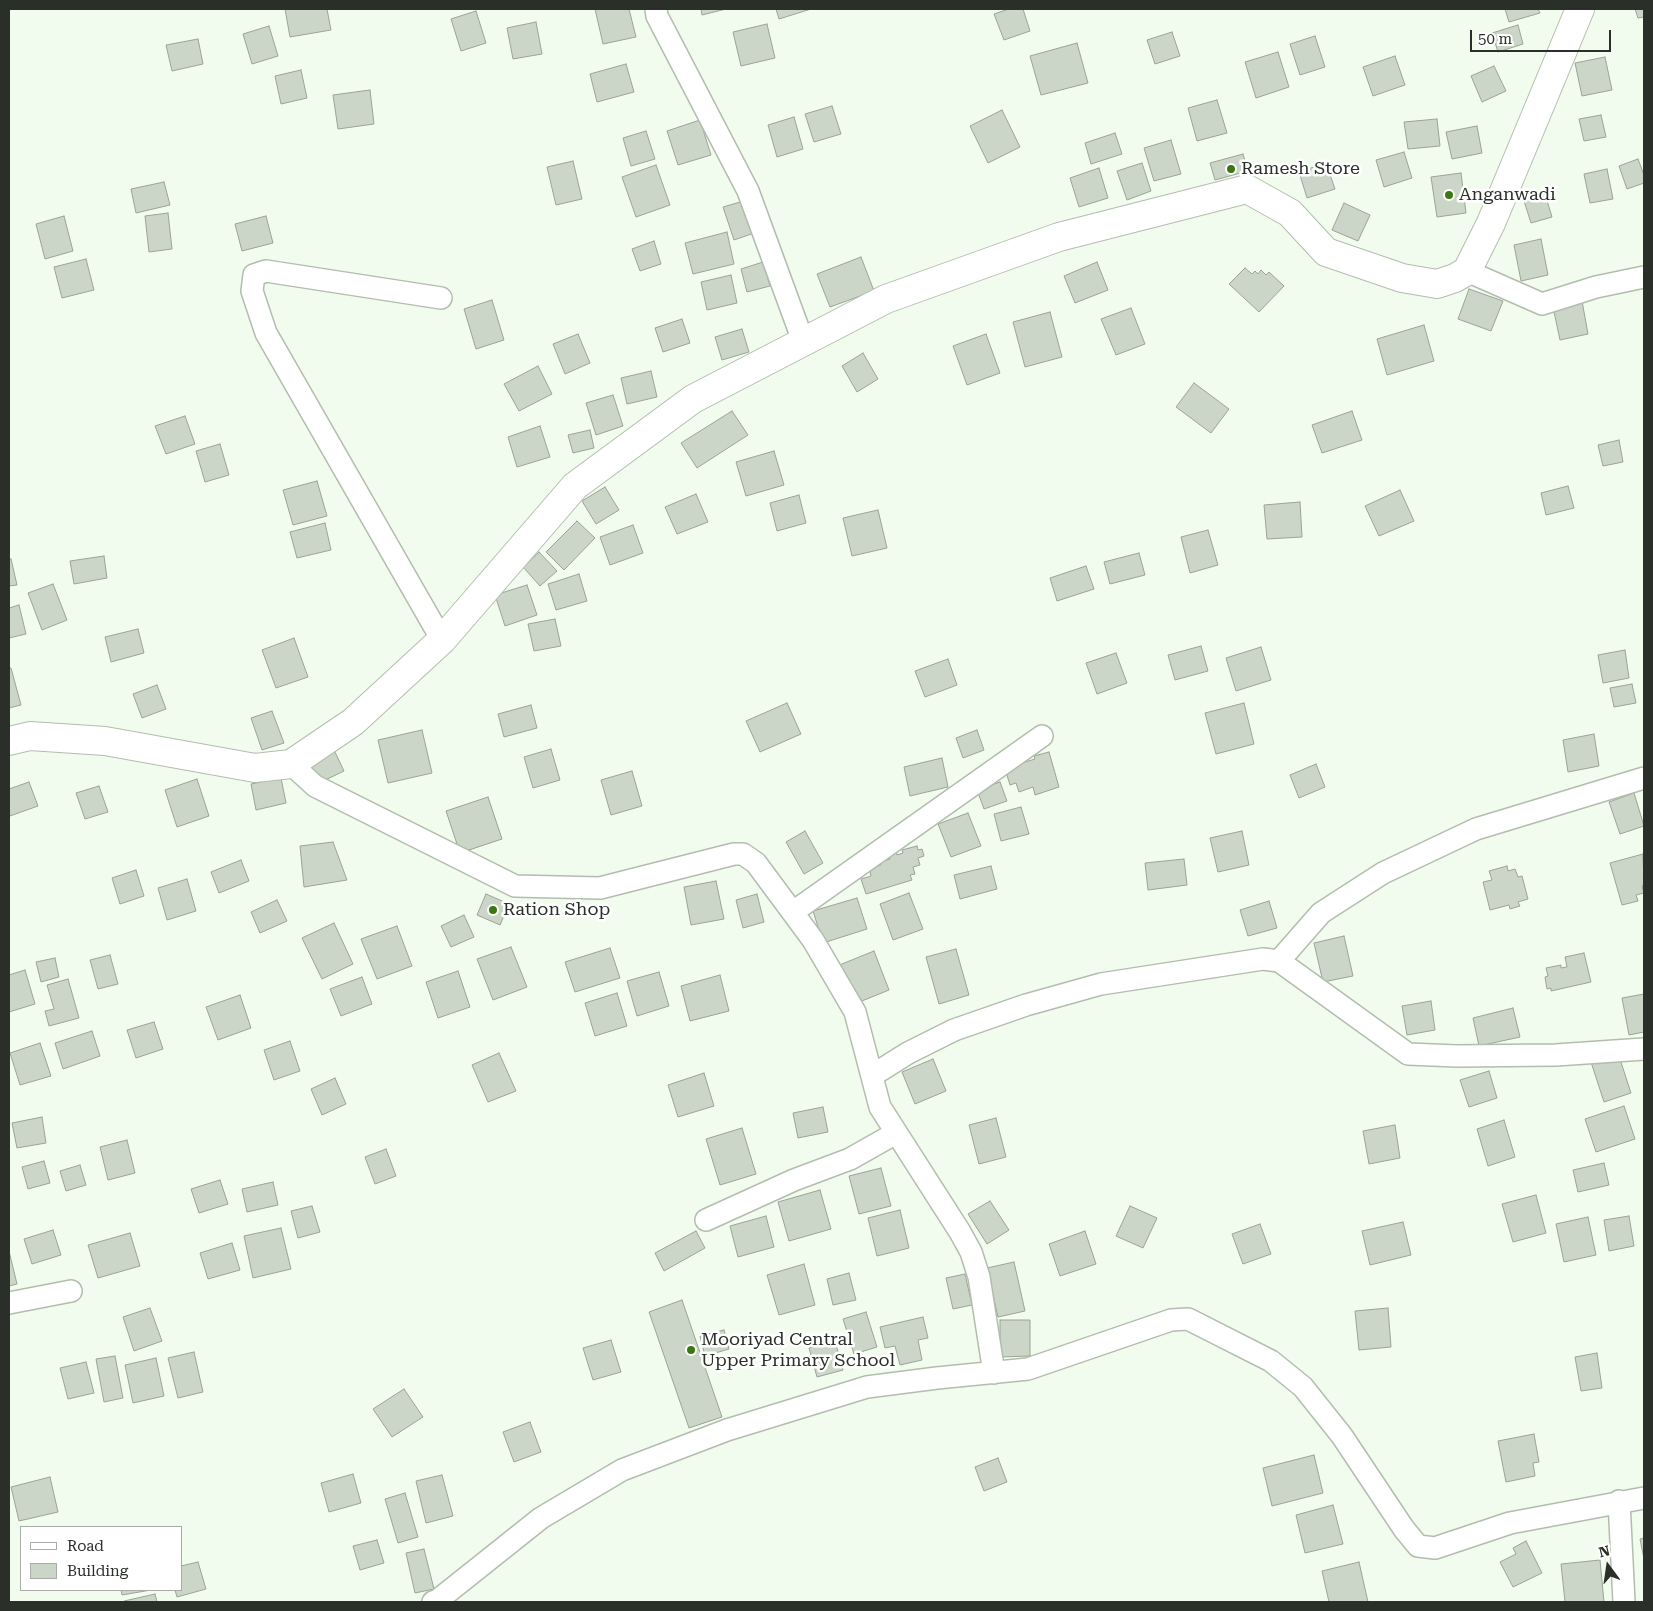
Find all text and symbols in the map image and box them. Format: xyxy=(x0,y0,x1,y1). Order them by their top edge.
scale bar xyxy=(1473,20,1614,52)
text: 50 m xyxy=(1478,30,1512,48)
place label: Ramesh Store xyxy=(1241,158,1360,180)
marker: Ramesh Store xyxy=(1225,163,1237,175)
place label: Anganwadi xyxy=(1459,184,1556,206)
marker: Anganwadi xyxy=(1443,189,1455,201)
place label: Ration Shop xyxy=(503,899,610,921)
marker: Ration Shop xyxy=(487,904,499,916)
place label: Mooriyad Central Upper Primary School xyxy=(701,1329,895,1372)
marker: Mooriyad Central Upper Primary School xyxy=(685,1344,697,1356)
legend xyxy=(20,1526,182,1591)
text: Road xyxy=(67,1537,104,1555)
north arrow xyxy=(1583,1541,1633,1591)
text: N xyxy=(1597,1542,1612,1561)
text: Building xyxy=(67,1562,128,1580)

